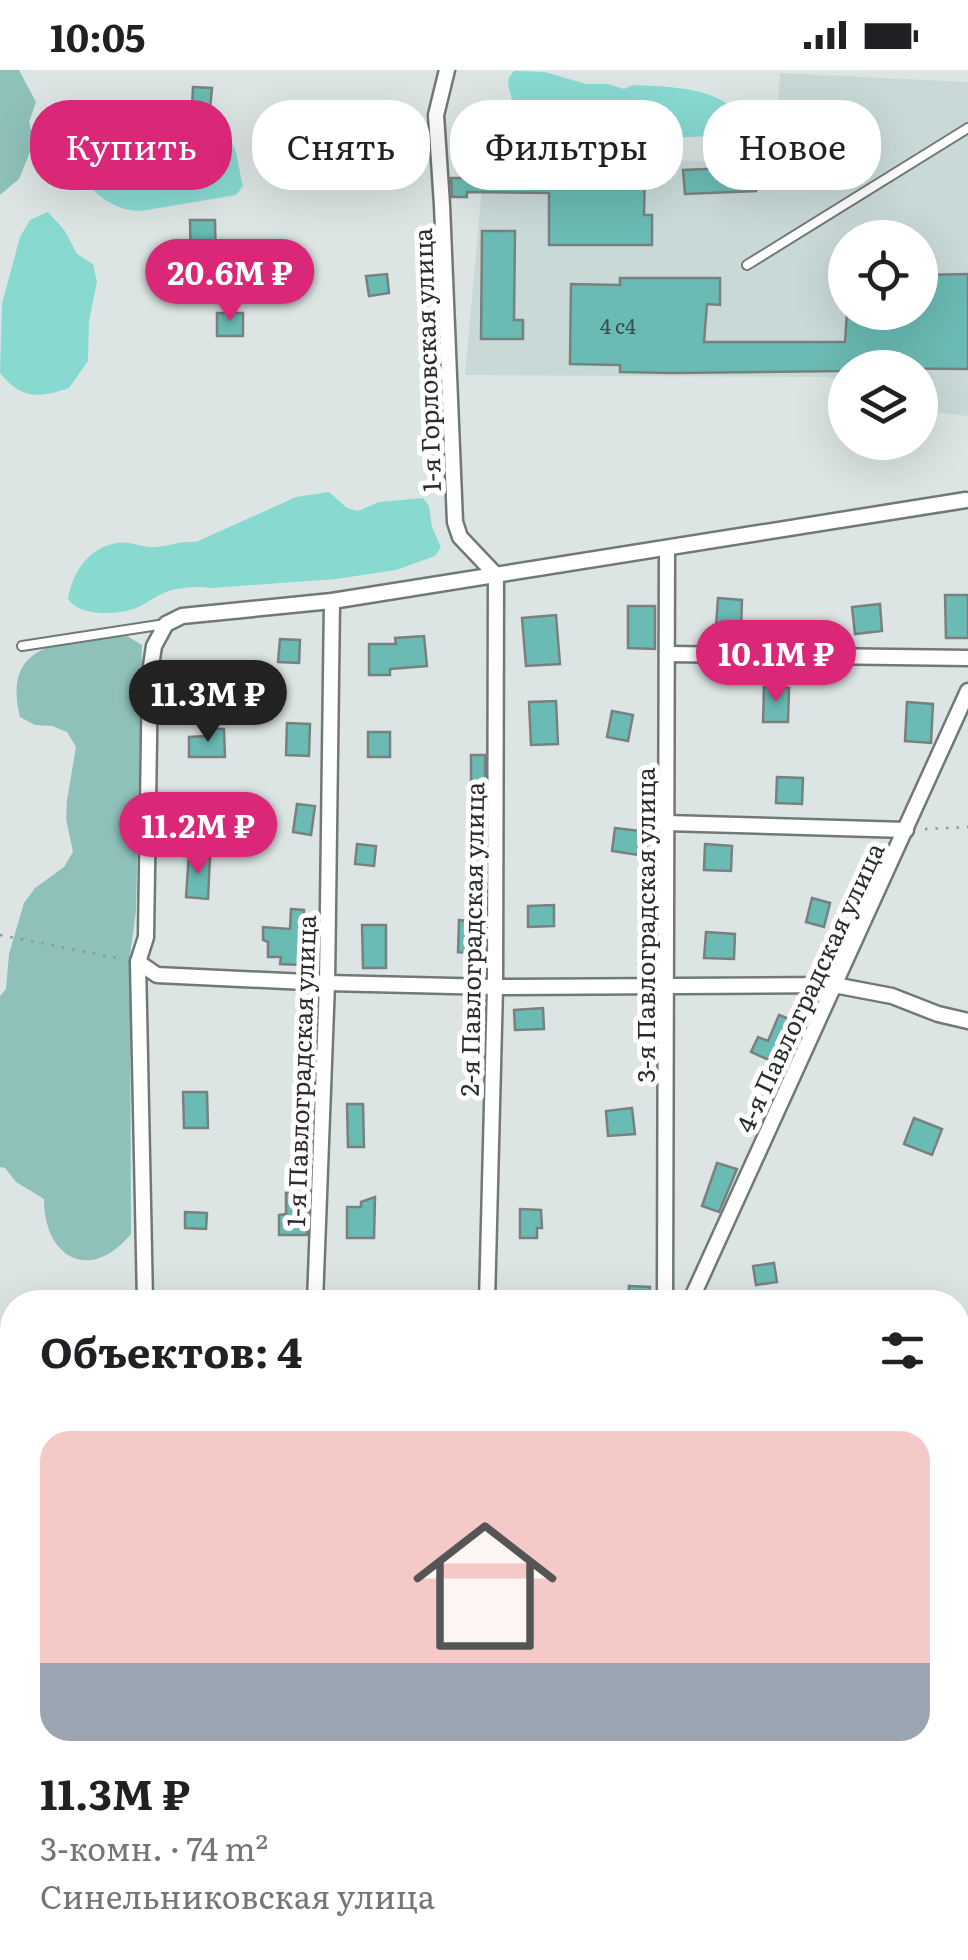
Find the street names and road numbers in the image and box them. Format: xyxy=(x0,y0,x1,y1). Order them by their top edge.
street label: 1-я Горловская улица xyxy=(403,227,449,493)
street label: 3-я Павлоградская улица xyxy=(626,767,663,1083)
street label: 2-я Павлоградская улица xyxy=(450,781,492,1097)
street label: 4-я Павлоградская улица xyxy=(726,836,893,1138)
street label: 1-я Павлоградская улица xyxy=(276,914,324,1228)

